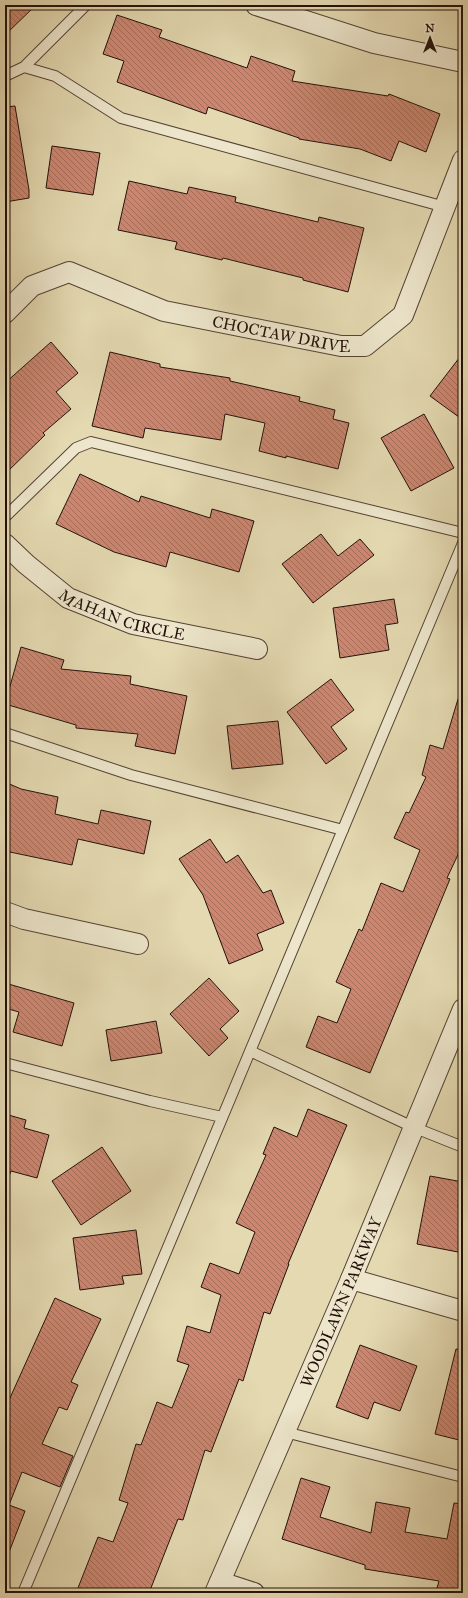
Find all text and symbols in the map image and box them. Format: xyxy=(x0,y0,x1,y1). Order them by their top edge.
north arrow xyxy=(410,18,450,58)
text: N xyxy=(425,22,435,35)
street label: CHOCTAW DRIVE xyxy=(211,312,350,356)
street label: MAHAN CIRCLE xyxy=(55,585,187,644)
street label: WOODLAWN PARKWAY xyxy=(296,1213,386,1390)

